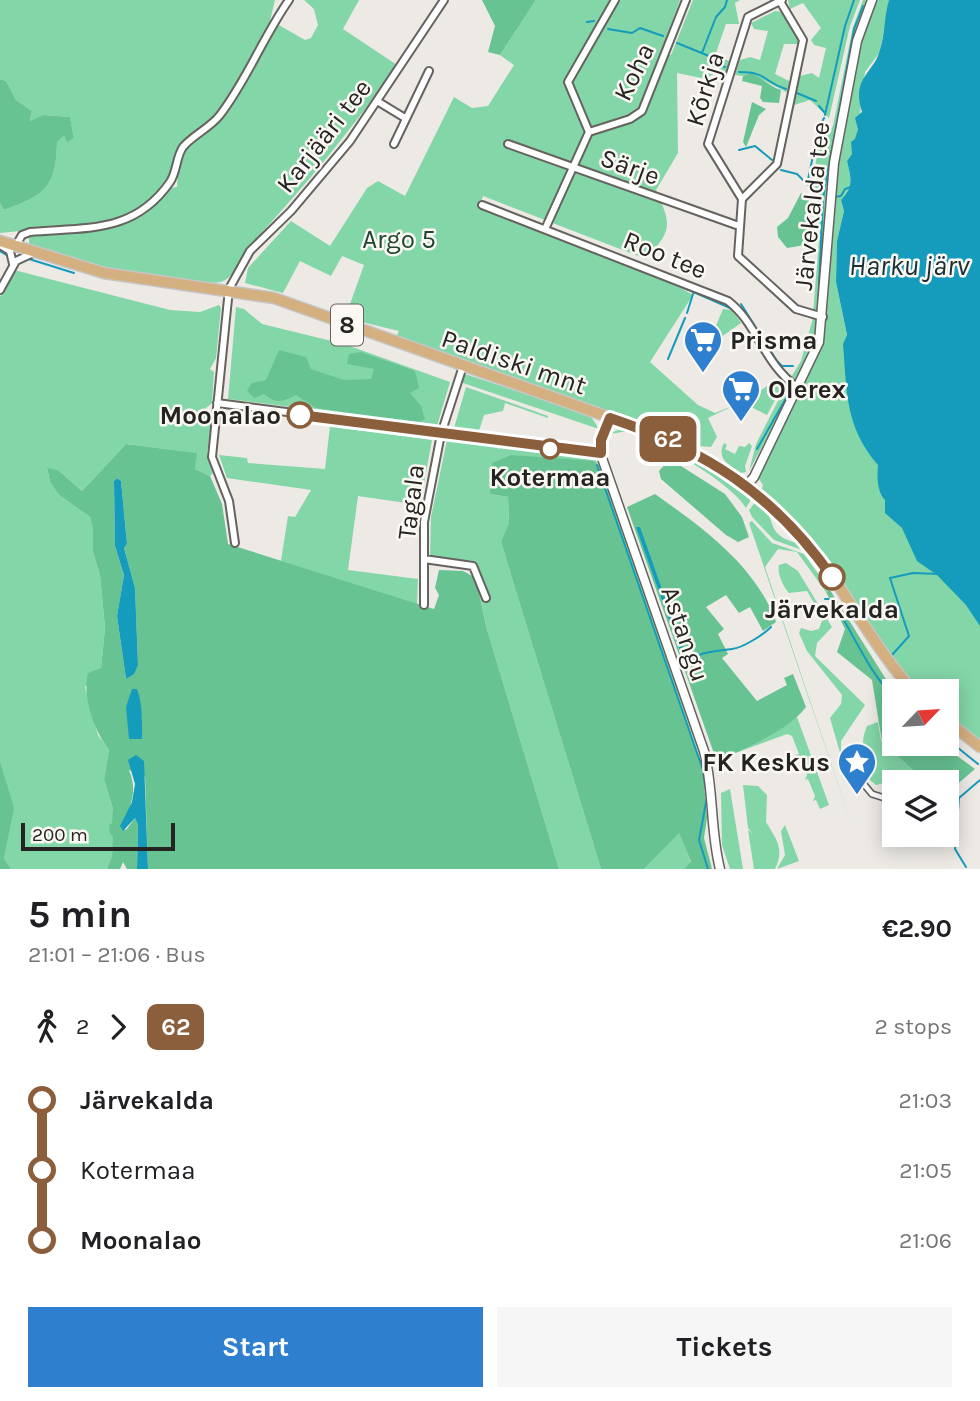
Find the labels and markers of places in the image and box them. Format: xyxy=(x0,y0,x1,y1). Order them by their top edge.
supermarket icon: Prisma xyxy=(682,319,724,374)
place label: Prisma xyxy=(730,325,817,356)
supermarket icon: Olerex xyxy=(720,368,762,423)
place label: Olerex xyxy=(768,374,846,405)
place label: Moonalao xyxy=(160,400,281,431)
marker: Moonalao xyxy=(287,402,313,428)
marker: Kotermaa xyxy=(540,439,560,459)
place label: Kotermaa xyxy=(489,462,611,493)
marker: Järvekalda xyxy=(819,564,845,590)
place label: Järvekalda xyxy=(765,594,899,625)
place icon: FK Keskus xyxy=(836,741,878,796)
place label: FK Keskus xyxy=(702,747,830,778)

